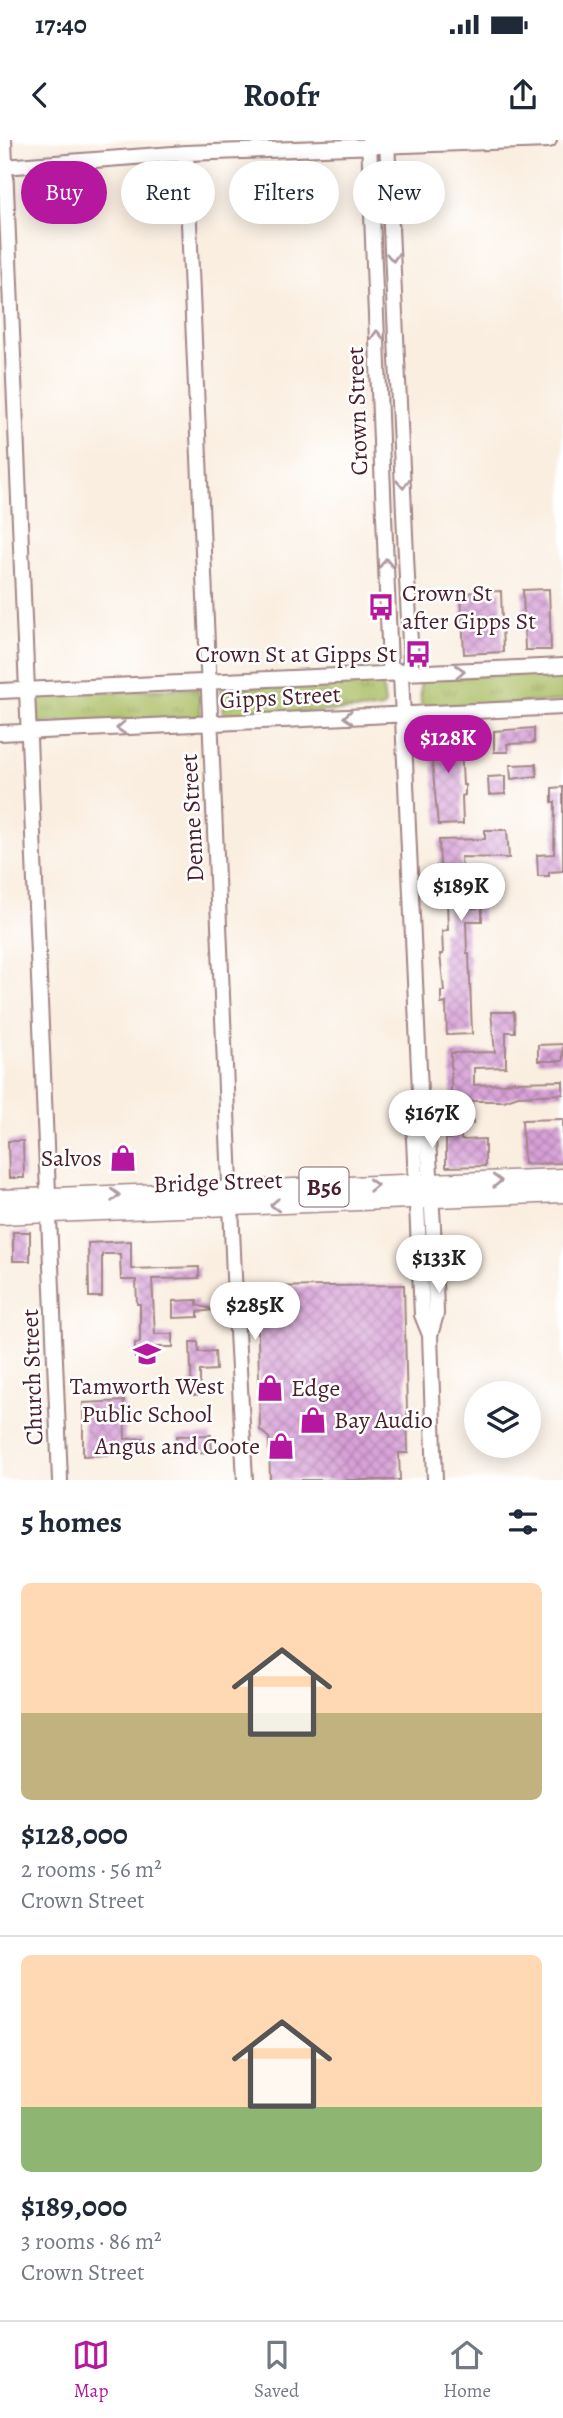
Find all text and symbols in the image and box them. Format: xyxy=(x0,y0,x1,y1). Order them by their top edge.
text: 17:40 xyxy=(35,7,87,42)
text: Roofr xyxy=(243,73,320,117)
icon: back xyxy=(21,76,59,114)
icon: share xyxy=(504,76,542,114)
chip: Buy xyxy=(21,161,107,224)
chip: Rent xyxy=(121,161,215,224)
chip: Filters xyxy=(229,161,339,224)
chip: New xyxy=(353,161,445,224)
one-way arrow xyxy=(385,252,400,263)
one-way arrow xyxy=(370,329,385,340)
street label: Crown Street xyxy=(339,346,375,476)
one-way arrow xyxy=(395,479,410,490)
one-way arrow xyxy=(379,557,394,568)
place label: Crown St after Gipps St xyxy=(402,577,536,637)
bus stop icon: Crown St after Gipps St xyxy=(366,592,396,622)
place label: Crown St at Gipps St xyxy=(195,638,397,670)
bus stop icon: Crown St at Gipps St xyxy=(403,639,433,669)
one-way arrow xyxy=(455,664,466,679)
street label: Gipps Street xyxy=(219,678,341,716)
one-way arrow xyxy=(342,709,353,724)
pin: $128K xyxy=(399,716,497,775)
one-way arrow xyxy=(115,720,126,735)
text: $128K xyxy=(420,722,476,753)
street label: Denne Street xyxy=(173,753,211,883)
pin: $189K xyxy=(412,864,510,923)
text: $189K xyxy=(433,870,489,901)
pin: $167K xyxy=(383,1090,481,1150)
text: $167K xyxy=(405,1097,459,1128)
place label: Salvos xyxy=(41,1142,102,1174)
shop icon: Salvos xyxy=(108,1143,138,1173)
street label: Bridge Street xyxy=(153,1164,283,1200)
road number: B56 xyxy=(300,1168,348,1206)
one-way arrow xyxy=(492,1173,503,1188)
one-way arrow xyxy=(368,1178,379,1193)
one-way arrow xyxy=(110,1187,121,1202)
one-way arrow xyxy=(269,1197,280,1212)
pin: $133K xyxy=(390,1236,488,1295)
text: $133K xyxy=(412,1242,466,1273)
pin: $285K xyxy=(206,1282,304,1342)
text: $285K xyxy=(226,1289,284,1320)
street label: Church Street xyxy=(14,1308,50,1446)
school or university icon: Tamworth West Public School xyxy=(132,1339,162,1369)
place label: Tamworth West Public School xyxy=(70,1370,224,1430)
place label: Edge xyxy=(291,1372,340,1404)
shop icon: Edge xyxy=(255,1373,285,1403)
map controls xyxy=(464,1381,541,1458)
button: layers xyxy=(464,1381,541,1458)
place label: Bay Audio xyxy=(334,1404,433,1436)
shop icon: Bay Audio xyxy=(298,1405,328,1435)
place label: Angus and Coote xyxy=(94,1430,260,1462)
shop icon: Angus and Coote xyxy=(266,1431,296,1461)
text: 5 homes xyxy=(21,1502,122,1542)
icon: filters xyxy=(504,1503,542,1541)
icon: home xyxy=(219,1629,345,1755)
text: $128,000 xyxy=(21,1814,128,1854)
text: 2 rooms · 56 m² xyxy=(21,1854,162,1885)
text: Crown Street xyxy=(21,1885,145,1916)
icon: home xyxy=(219,2001,345,2127)
text: $189,000 xyxy=(21,2186,127,2226)
text: 3 rooms · 86 m² xyxy=(21,2226,162,2257)
text: Crown Street xyxy=(21,2257,145,2288)
tab: Map xyxy=(72,2336,110,2404)
tab: Saved xyxy=(254,2336,299,2404)
tab: Home xyxy=(443,2336,491,2404)

